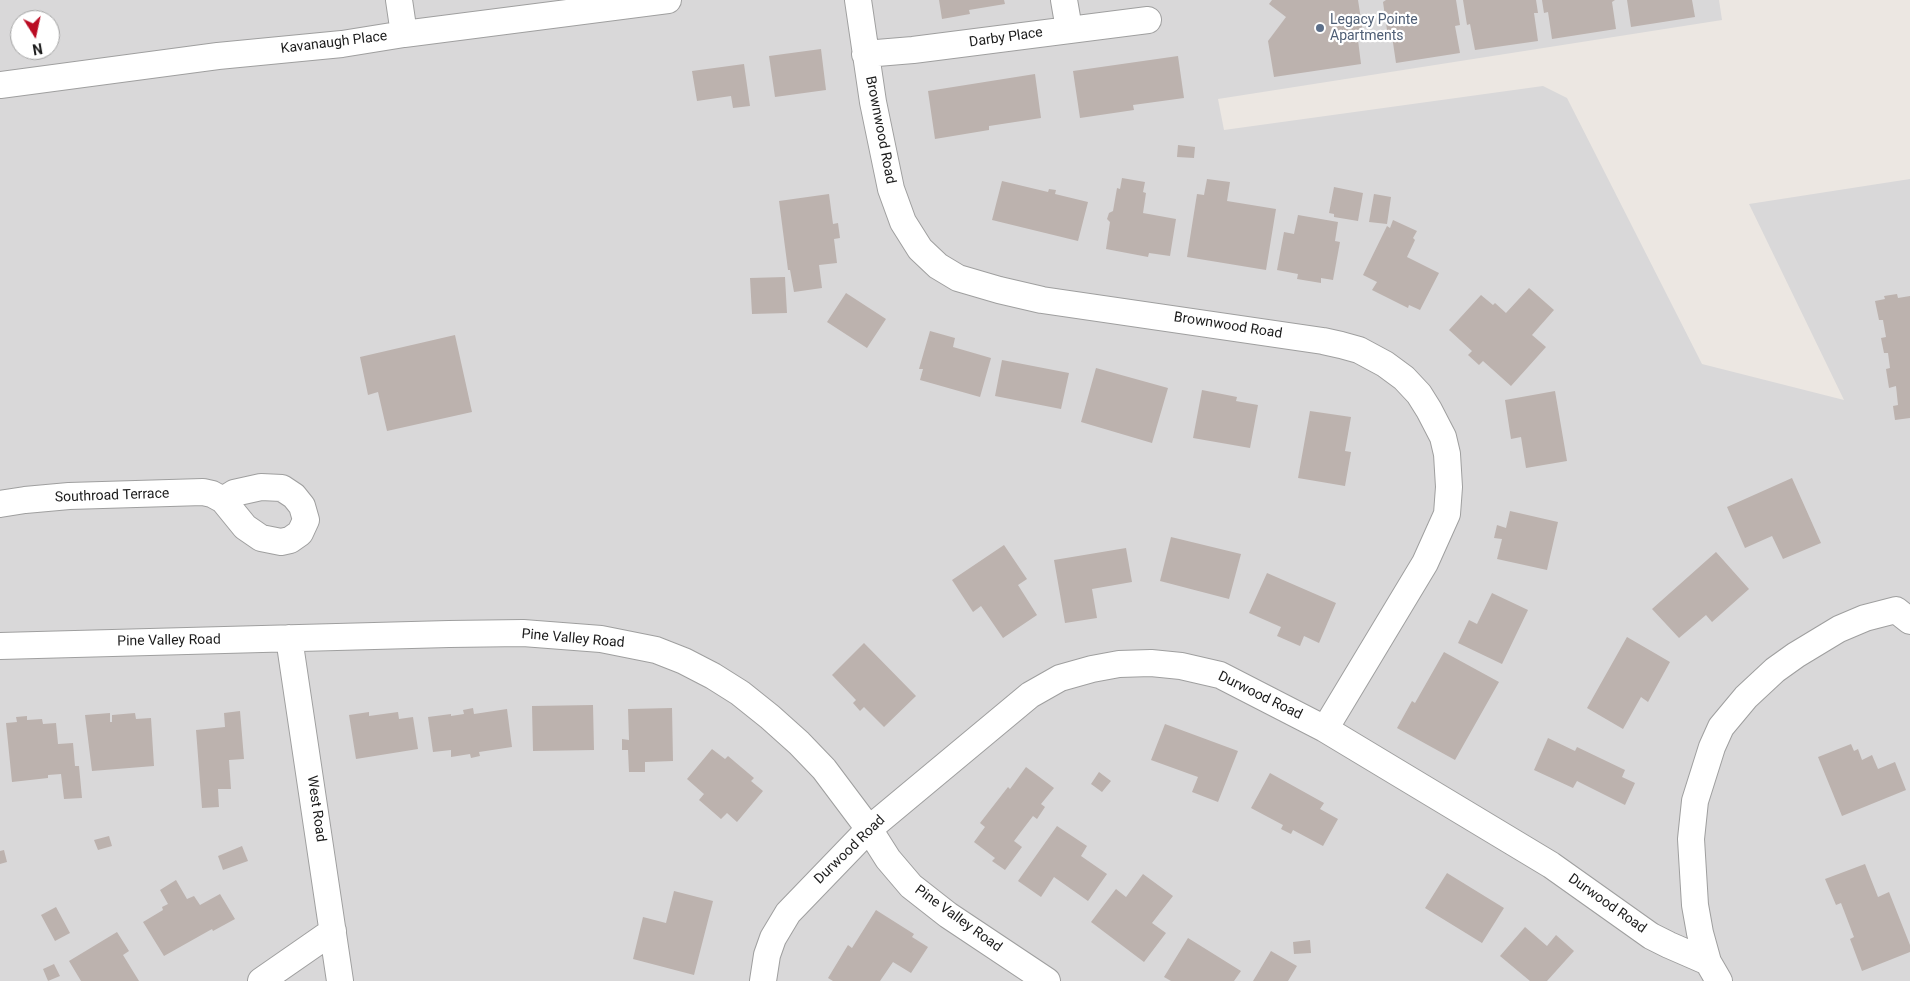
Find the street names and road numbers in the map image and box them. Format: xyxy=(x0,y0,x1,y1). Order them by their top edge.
street label: Darby Place xyxy=(968,25,1044,51)
street label: Kavanaugh Place xyxy=(280,28,388,58)
street label: Brownwood Road xyxy=(861,75,899,185)
street label: Brownwood Road xyxy=(1173,309,1283,343)
street label: Southroad Terrace xyxy=(54,486,170,506)
street label: Pine Valley Road xyxy=(521,626,625,652)
street label: Pine Valley Road xyxy=(117,632,221,650)
street label: Durwood Road xyxy=(1215,668,1305,724)
street label: West Road xyxy=(303,775,329,843)
street label: Durwood Road xyxy=(811,812,889,888)
street label: Durwood Road xyxy=(1565,871,1649,937)
street label: Pine Valley Road xyxy=(911,882,1005,956)

